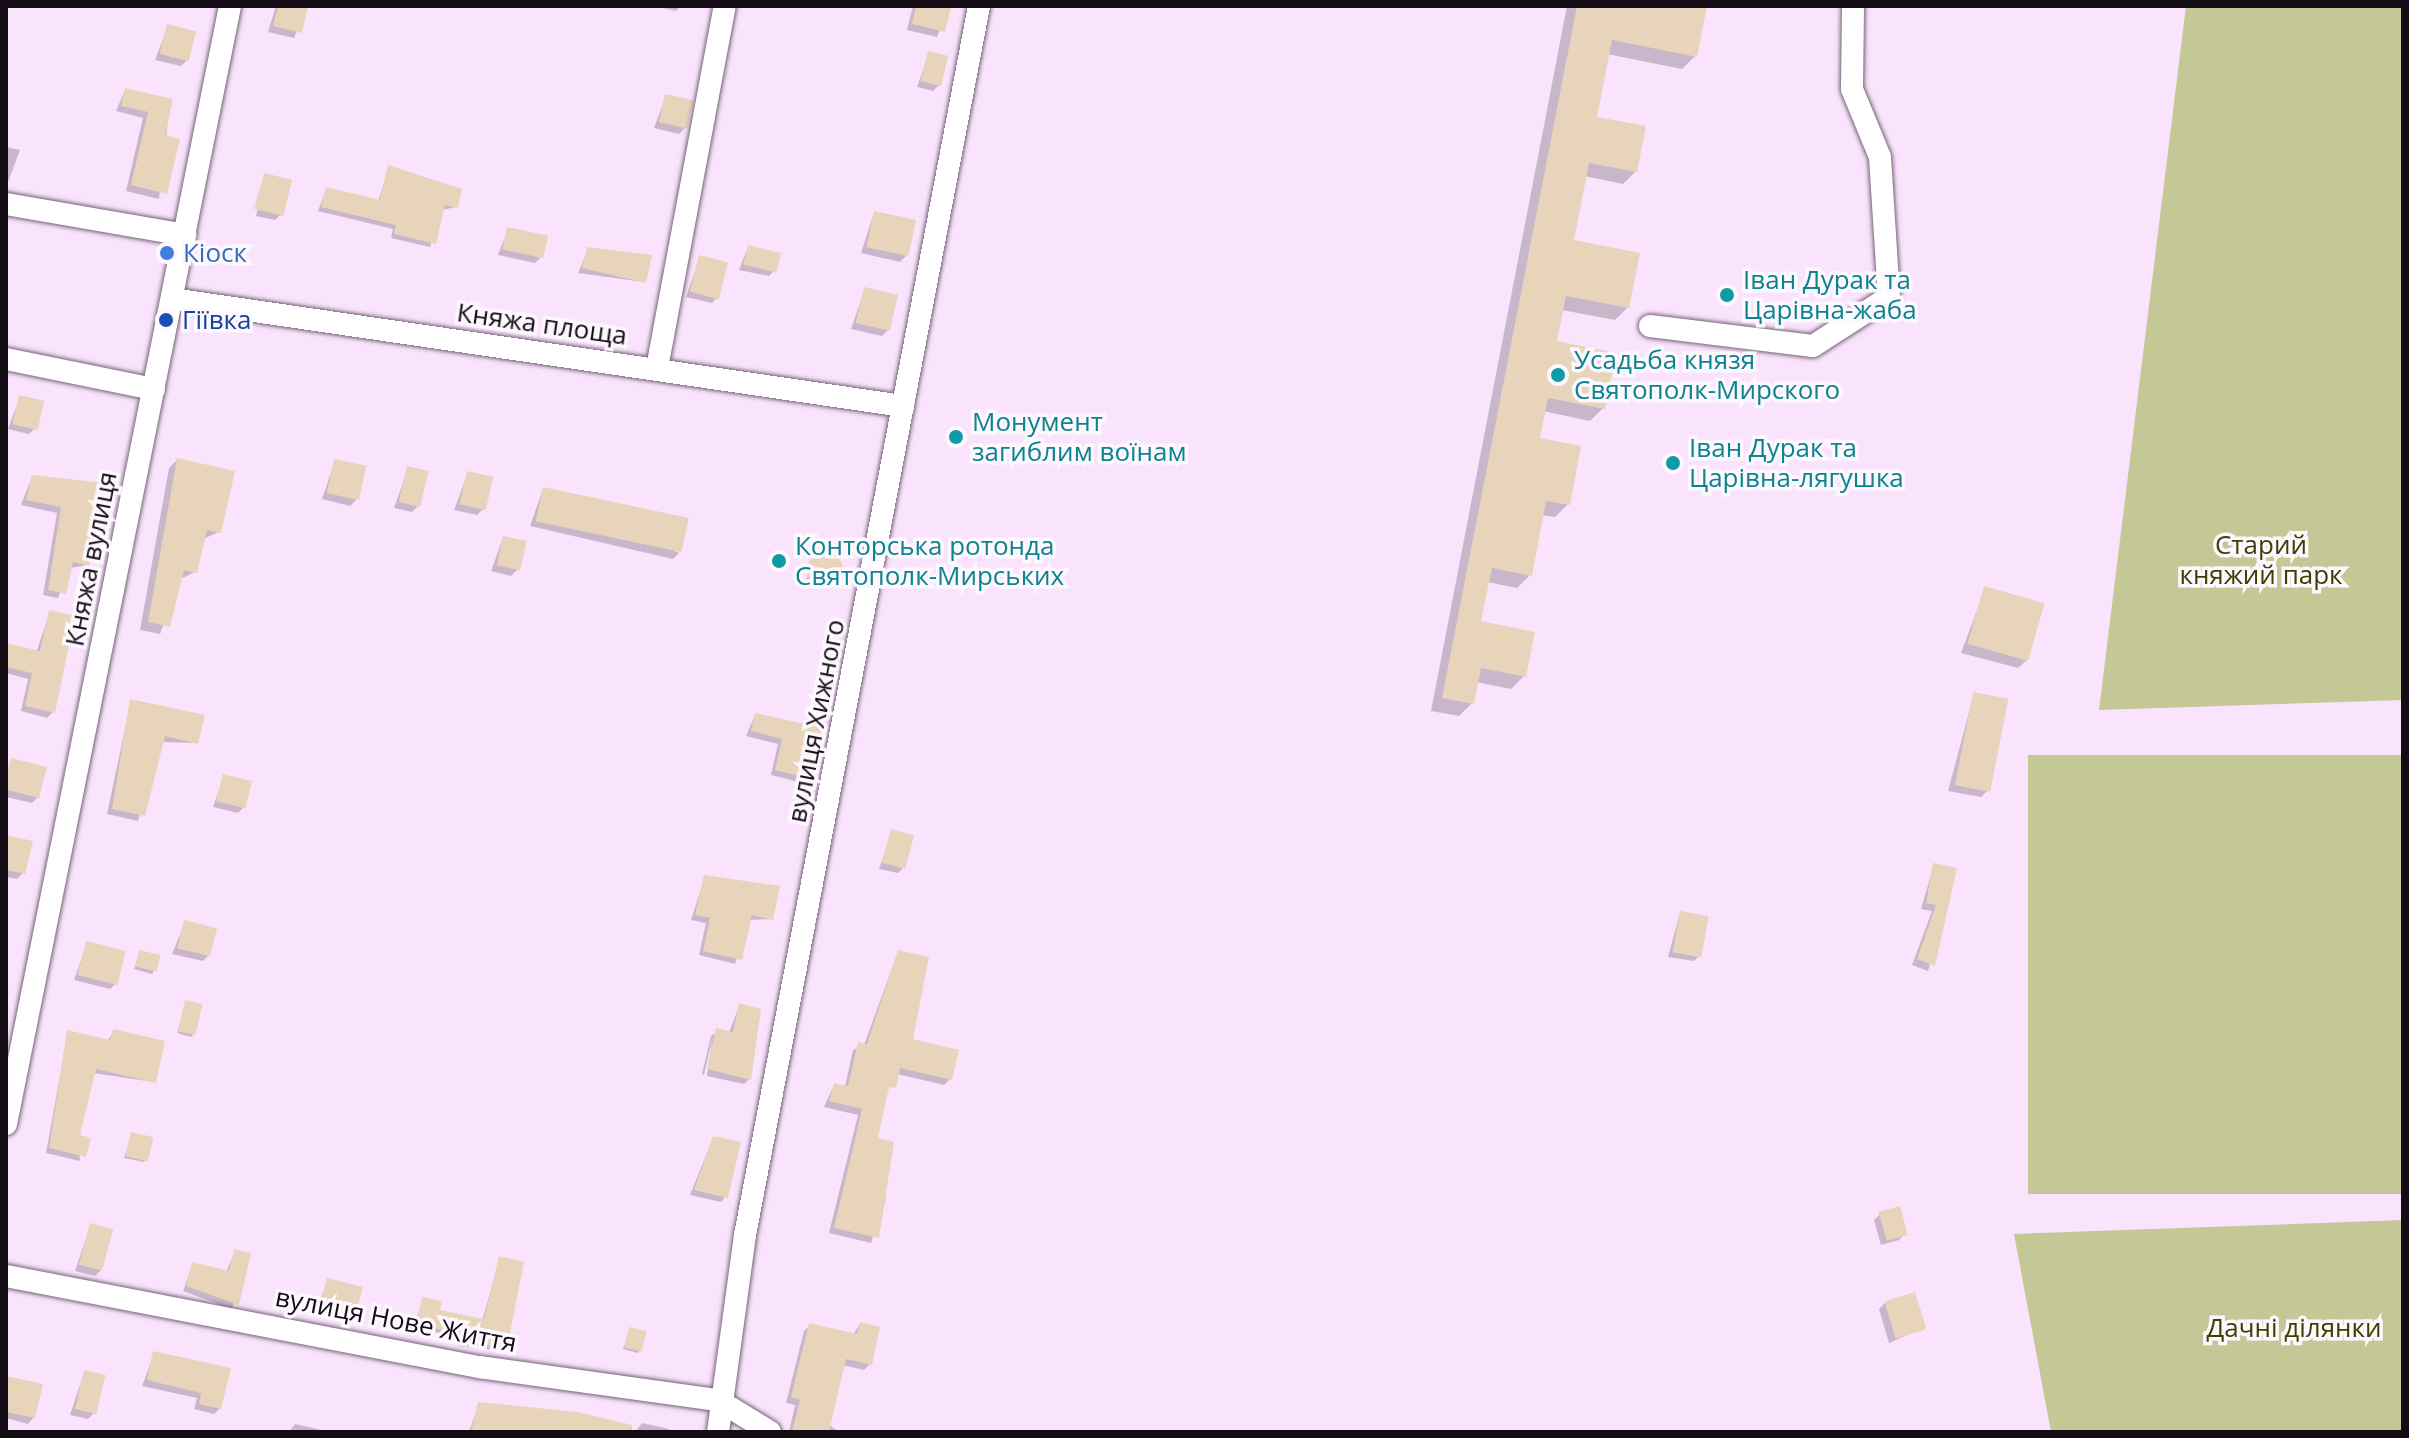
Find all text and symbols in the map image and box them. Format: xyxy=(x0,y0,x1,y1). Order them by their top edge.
place label: Кіоск xyxy=(183,237,247,269)
marker: Кіоск xyxy=(158,244,176,262)
place label: Іван Дурак та Царівна-жаба xyxy=(1743,264,1917,326)
marker: Іван Дурак та Царівна-жаба xyxy=(1718,286,1736,304)
street label: Княжа площа xyxy=(455,297,629,351)
place label: Гіївка xyxy=(182,304,251,336)
marker: Гіївка xyxy=(157,311,175,329)
place label: Усадьба князя Святополк-Мирского xyxy=(1574,344,1840,406)
marker: Усадьба князя Святополк-Мирского xyxy=(1549,366,1567,384)
place label: Монумент загиблим воїнам xyxy=(972,406,1187,468)
marker: Монумент загиблим воїнам xyxy=(947,428,965,446)
place label: Іван Дурак та Царівна-лягушка xyxy=(1689,432,1904,494)
marker: Іван Дурак та Царівна-лягушка xyxy=(1664,454,1682,472)
street label: Княжа вулиця xyxy=(59,469,123,649)
park label: Старий княжий парк xyxy=(2179,529,2343,590)
place label: Конторська ротонда Святополк-Мирських xyxy=(795,530,1064,592)
marker: Конторська ротонда Святополк-Мирських xyxy=(770,552,788,570)
street label: вулиця Хижного xyxy=(781,617,851,825)
street label: вулиця Нове Життя xyxy=(273,1281,519,1359)
park label: Дачні ділянки xyxy=(2207,1312,2381,1344)

